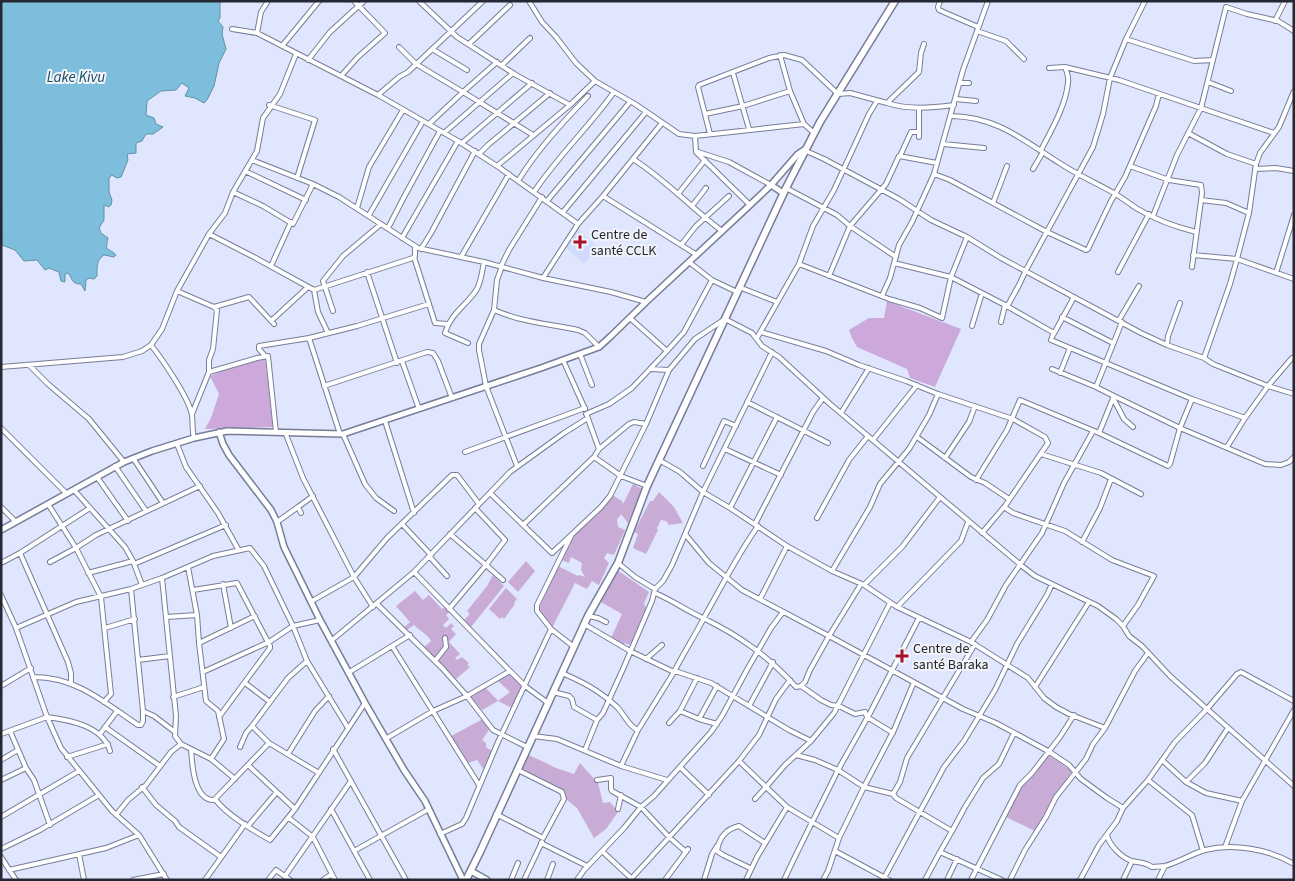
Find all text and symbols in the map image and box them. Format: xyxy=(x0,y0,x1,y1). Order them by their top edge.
water label: Lake Kivu xyxy=(47,67,105,88)
place label: Centre de santé CCLK xyxy=(591,225,657,261)
marker: Centre de santé CCLK xyxy=(573,235,587,249)
place label: Centre de santé Baraka xyxy=(913,639,989,675)
marker: Centre de santé Baraka xyxy=(895,649,909,663)

